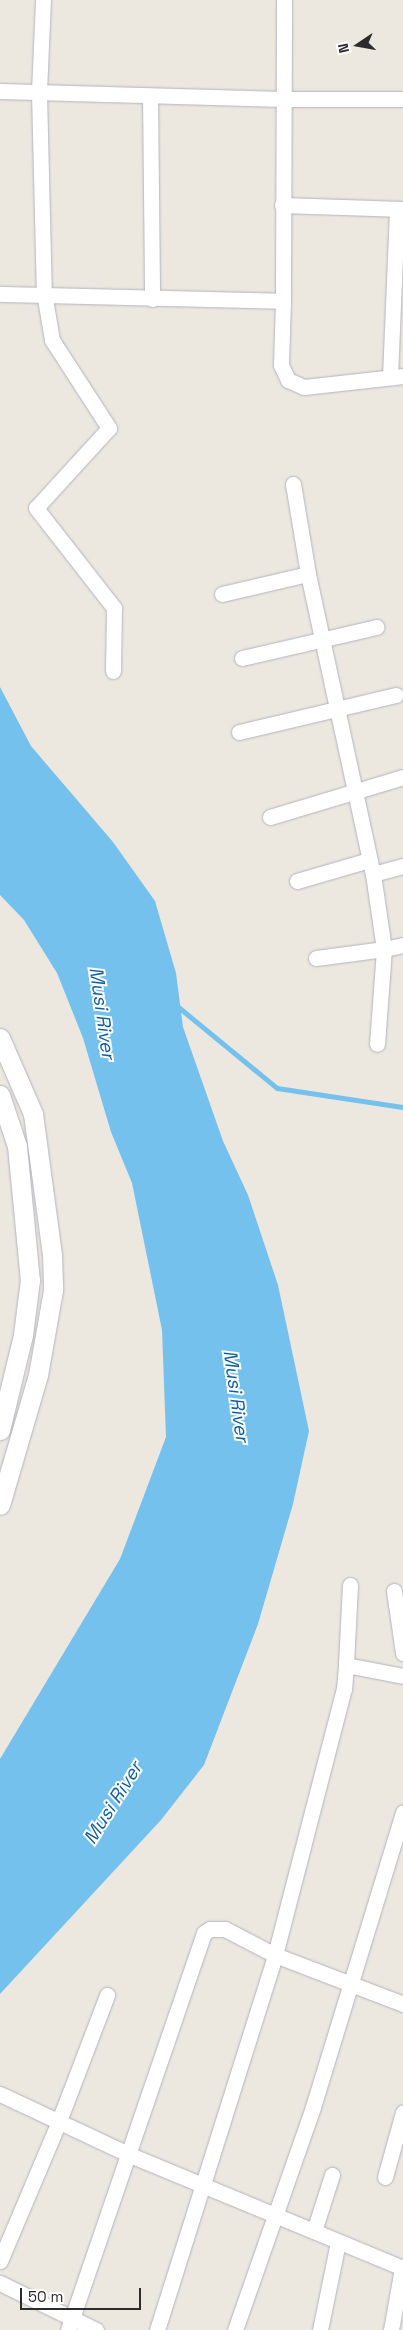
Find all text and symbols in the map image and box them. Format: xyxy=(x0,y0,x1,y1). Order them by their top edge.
north arrow xyxy=(333,20,383,70)
text: N xyxy=(334,42,353,55)
water label: Musi River xyxy=(84,966,120,1060)
water label: Musi River xyxy=(218,1349,254,1443)
water label: Musi River xyxy=(79,1758,147,1848)
scale bar xyxy=(22,2278,144,2310)
text: 50 m xyxy=(28,2287,63,2306)

